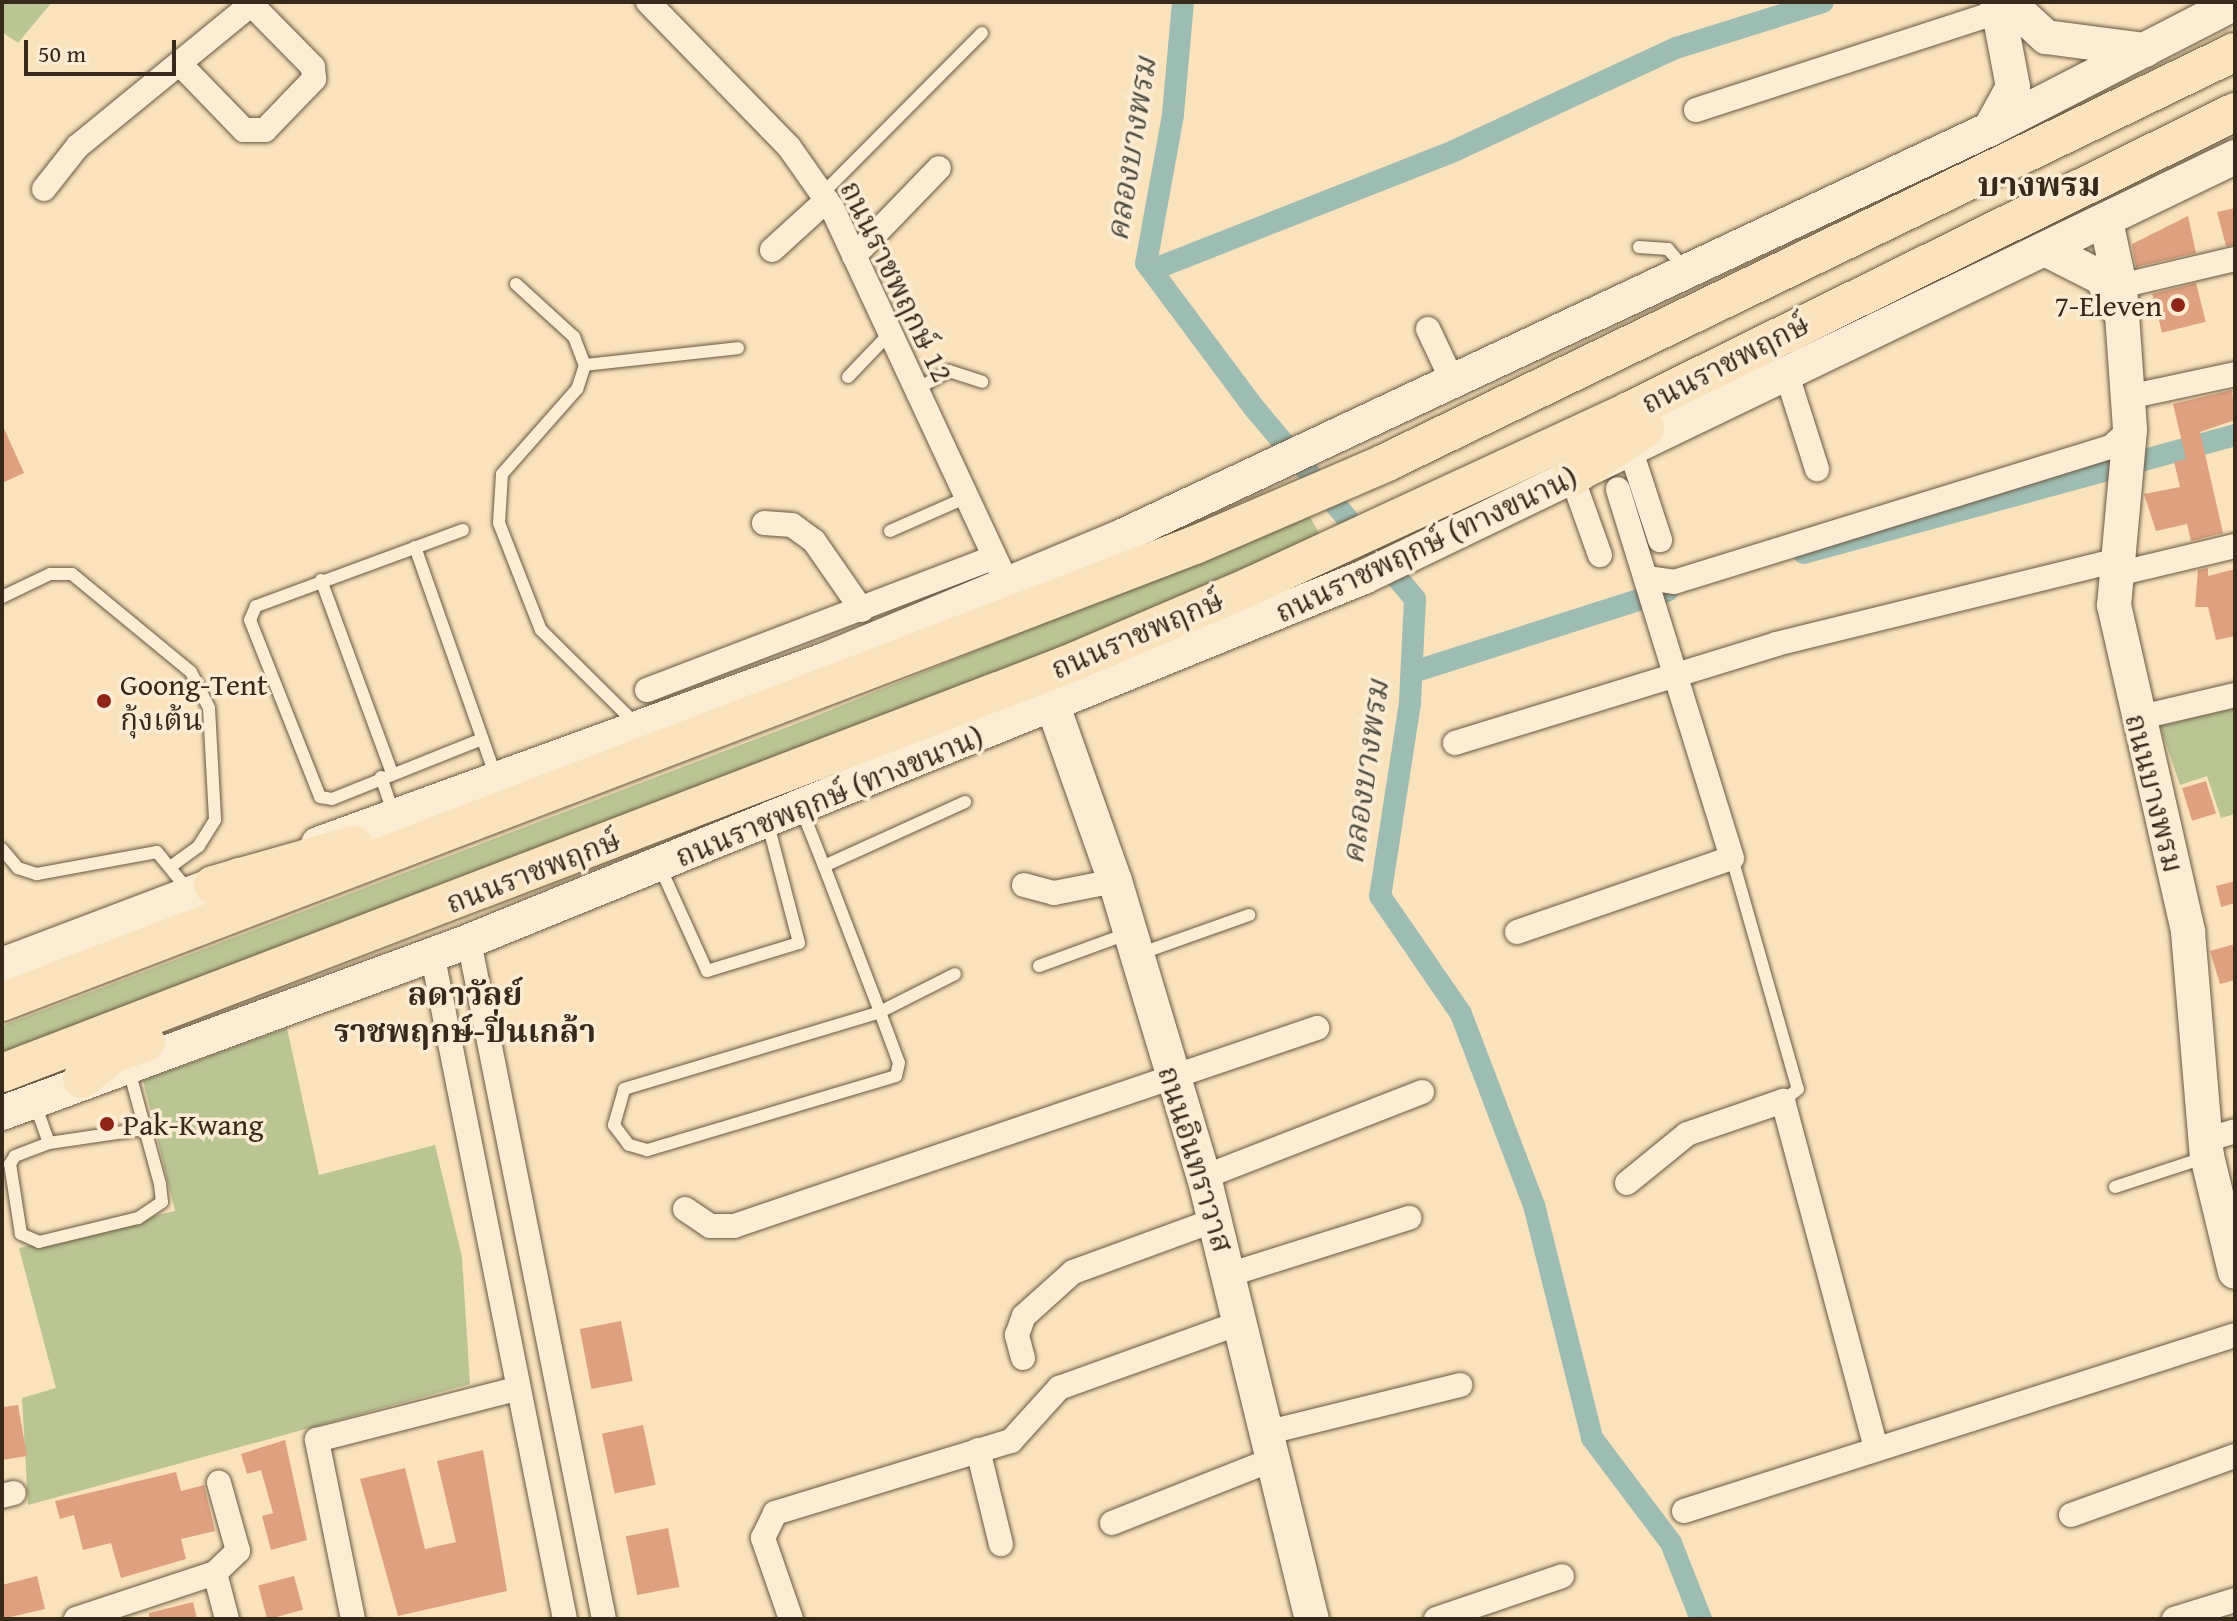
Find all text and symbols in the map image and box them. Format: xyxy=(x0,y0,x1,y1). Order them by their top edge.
scale bar xyxy=(28,24,180,74)
text: 50 m xyxy=(38,36,86,71)
water label: คลองบางพรม xyxy=(1098,54,1164,244)
district label: บางพรม xyxy=(1978,164,2100,204)
street label: ถนนราชพฤกษ์ 12 xyxy=(833,174,961,388)
place label: 7-Eleven xyxy=(2054,287,2162,323)
marker: 7-Eleven xyxy=(2169,296,2187,314)
street label: ถนนราชพฤกษ์ xyxy=(1635,305,1815,421)
street label: ถนนราชพฤกษ์ (ทางขนาน) xyxy=(1269,458,1583,630)
street label: ถนนราชพฤกษ์ xyxy=(1045,581,1229,687)
place label: Goong-Tent กุ้งเต้น xyxy=(120,666,268,736)
water label: คลองบางพรม xyxy=(1333,677,1397,867)
marker: Goong-Tent กุ้งเต้น xyxy=(95,692,113,710)
street label: ถนนบางพรม xyxy=(2118,710,2192,876)
street label: ถนนราชพฤกษ์ (ทางขนาน) xyxy=(670,718,988,874)
street label: ถนนราชพฤกษ์ xyxy=(441,821,625,921)
district label: ลดาวัลย์ ราชพฤกษ์-ปิ่นเกล้า xyxy=(334,976,596,1051)
street label: ถนนอินทราวาส xyxy=(1151,1061,1241,1257)
place label: Pak-Kwang xyxy=(123,1106,263,1142)
marker: Pak-Kwang xyxy=(98,1115,116,1133)

